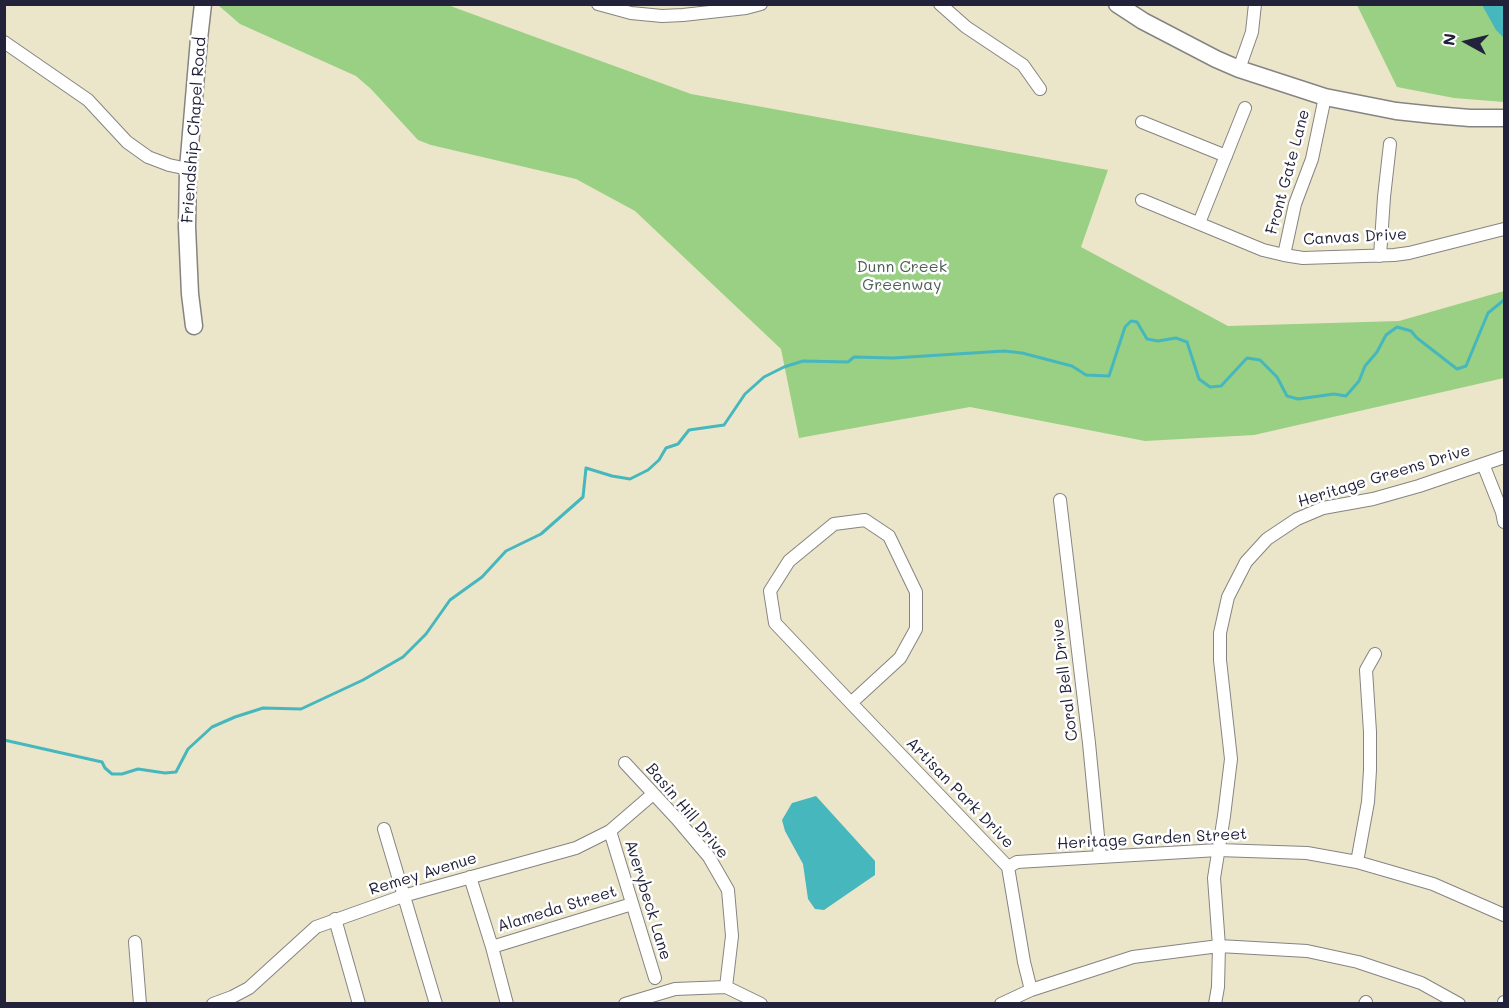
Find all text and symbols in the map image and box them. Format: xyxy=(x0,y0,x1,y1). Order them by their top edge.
north arrow xyxy=(1437,12,1497,72)
text: N xyxy=(1437,32,1460,47)
street label: Friendship Chapel Road xyxy=(178,36,210,224)
street label: Front Gate Lane xyxy=(1262,107,1314,237)
street label: Canvas Drive xyxy=(1303,225,1407,249)
park label: Dunn Creek Greenway xyxy=(857,257,947,295)
street label: Heritage Greens Drive xyxy=(1295,441,1473,511)
street label: Coral Bell Drive xyxy=(1048,618,1082,742)
street label: Artisan Park Drive xyxy=(902,734,1018,852)
street label: Basin Hill Drive xyxy=(642,760,732,862)
street label: Heritage Garden Street xyxy=(1056,824,1248,854)
street label: Averybeck Lane xyxy=(621,838,675,962)
street label: Remey Avenue xyxy=(367,848,479,900)
street label: Alameda Street xyxy=(495,882,619,936)

